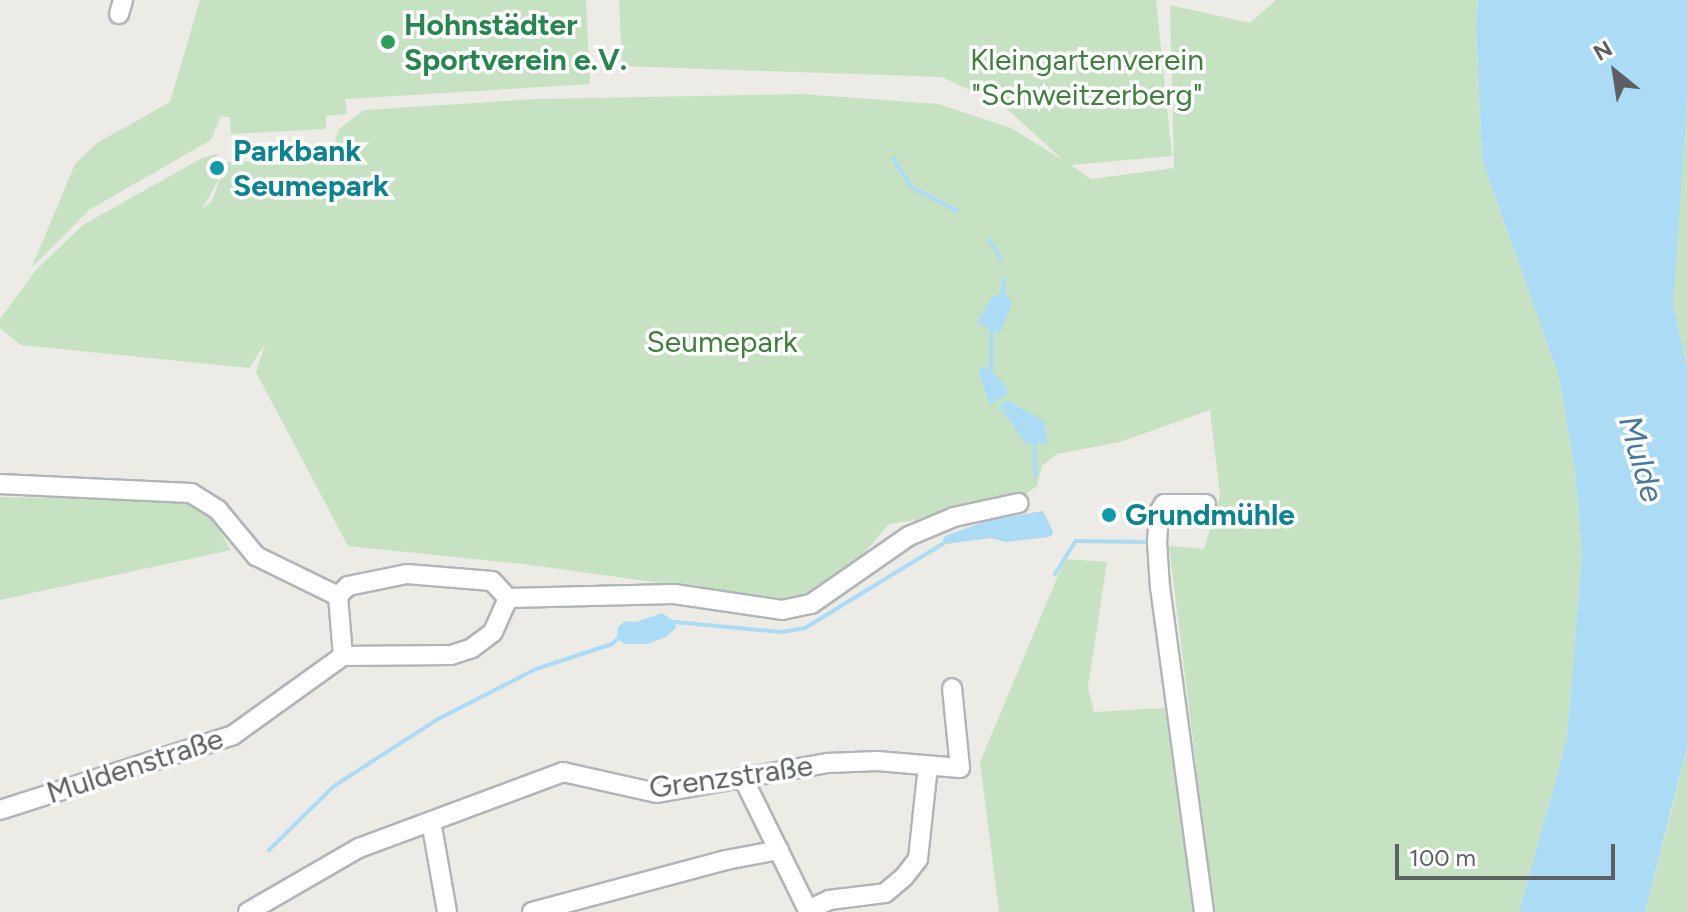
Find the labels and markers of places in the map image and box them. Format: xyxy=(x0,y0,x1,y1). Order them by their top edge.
place label: Hohnstädter Sportverein e.V. xyxy=(404,7,627,78)
marker: Hohnstädter Sportverein e.V. xyxy=(379,33,397,51)
place label: Parkbank Seumepark xyxy=(233,133,389,204)
marker: Parkbank Seumepark xyxy=(208,159,226,177)
place label: Grundmühle xyxy=(1125,497,1295,533)
marker: Grundmühle xyxy=(1100,506,1118,524)

